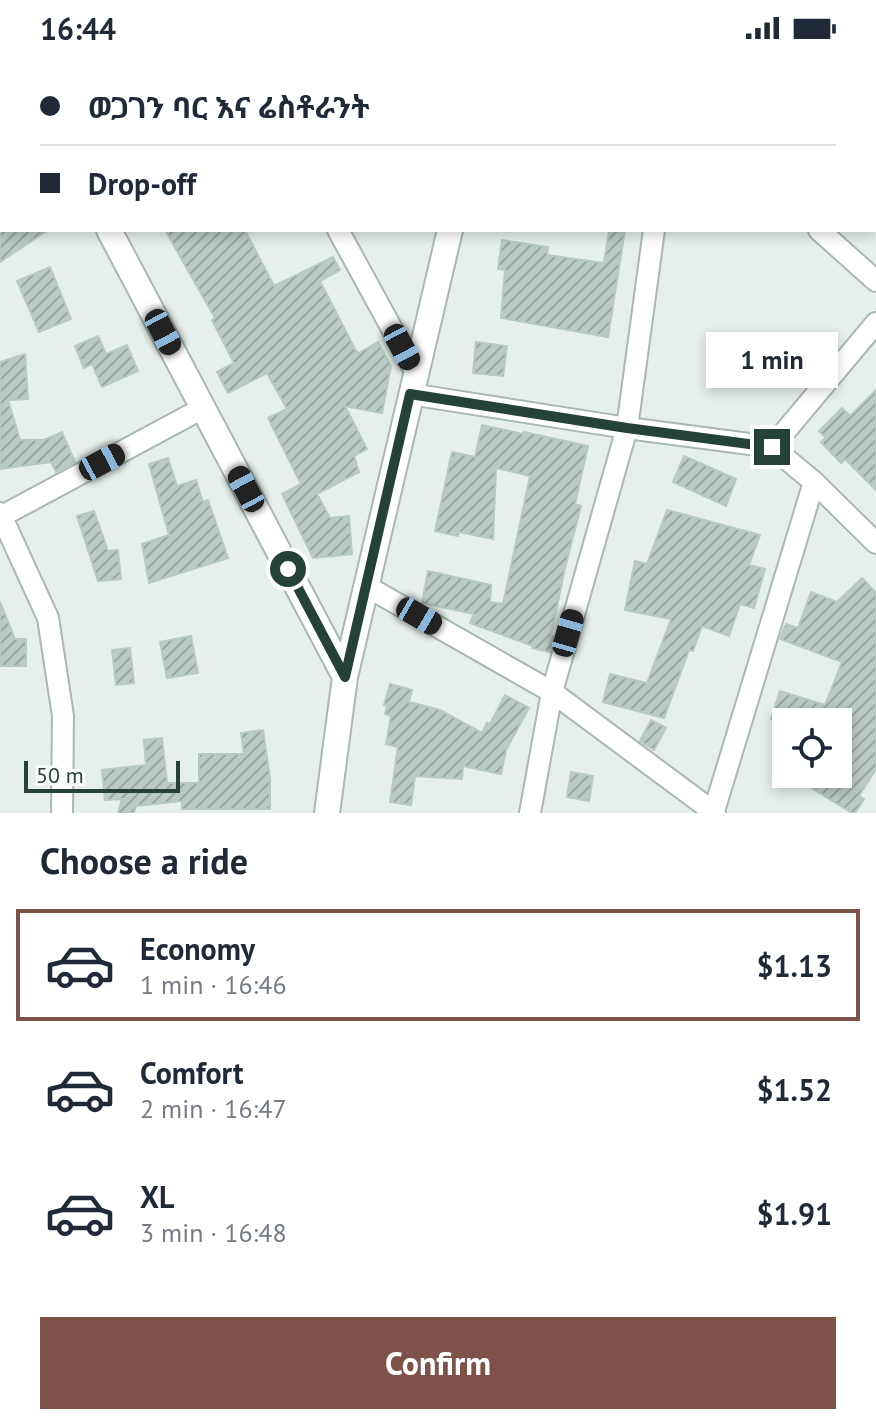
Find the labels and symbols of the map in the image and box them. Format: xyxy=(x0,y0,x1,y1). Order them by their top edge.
car xyxy=(141,305,185,359)
car xyxy=(380,320,424,374)
callout: 1 min xyxy=(706,331,838,387)
route end xyxy=(754,429,790,465)
car xyxy=(75,440,129,484)
car xyxy=(224,462,268,516)
route start xyxy=(270,551,306,587)
car xyxy=(392,594,446,638)
car xyxy=(550,607,586,659)
scale bar xyxy=(24,757,180,793)

